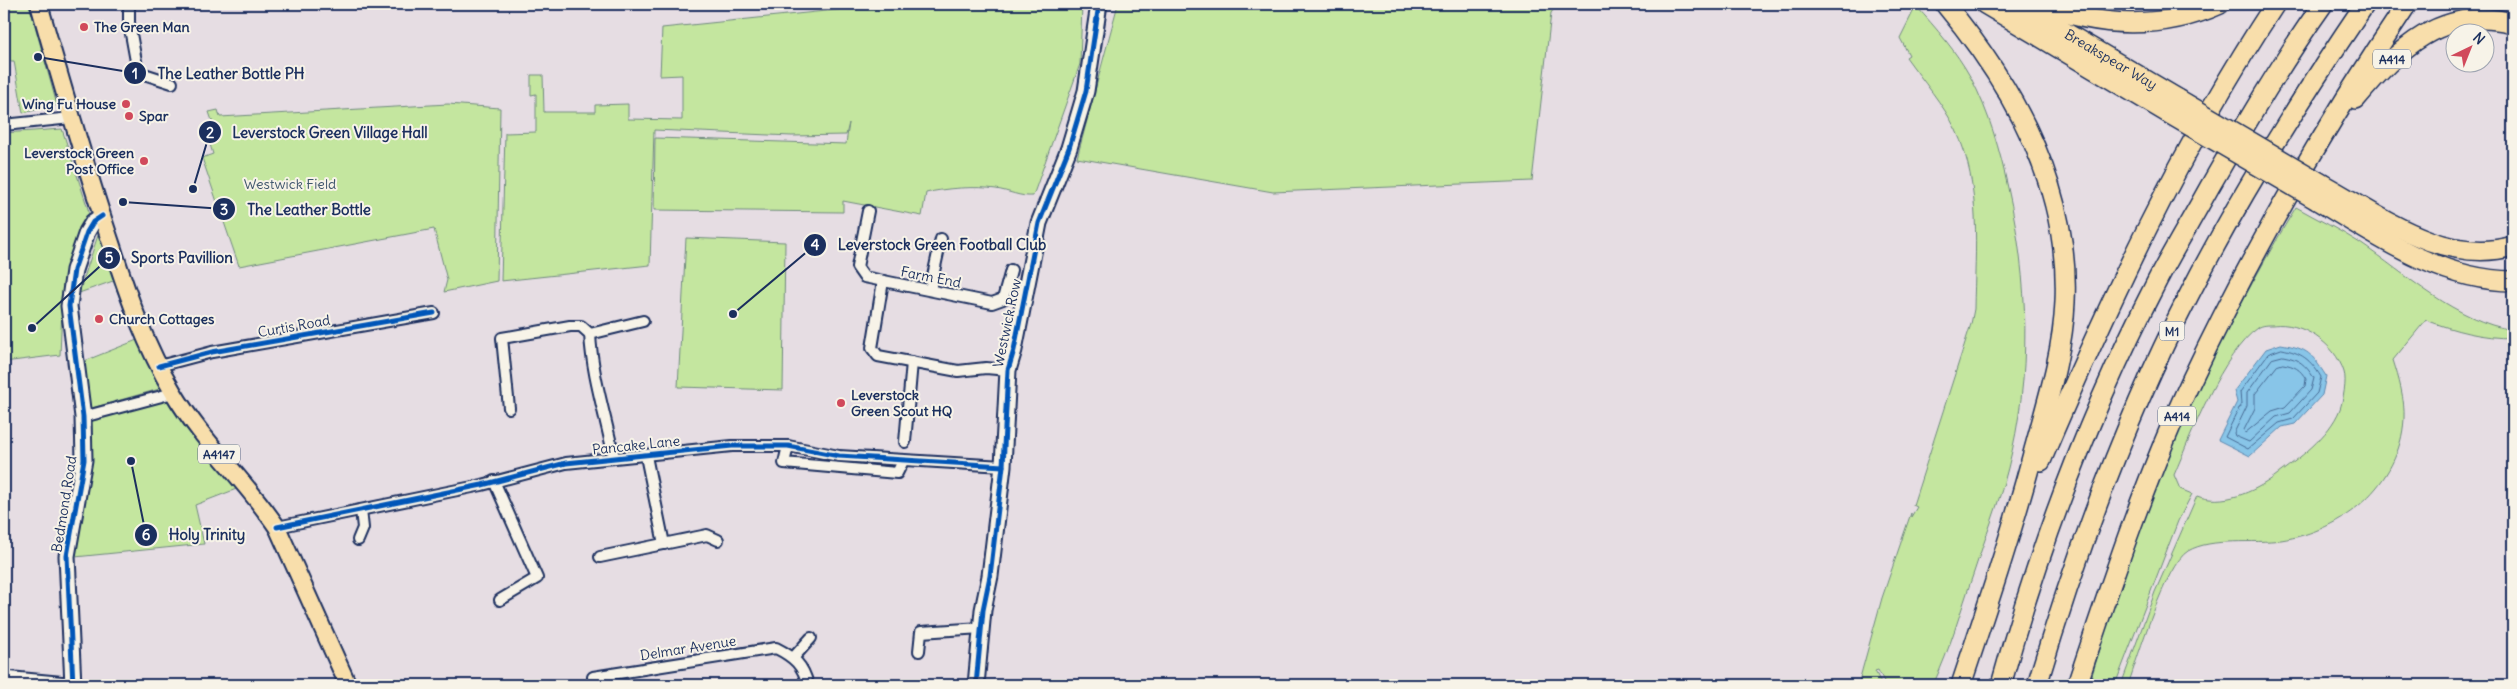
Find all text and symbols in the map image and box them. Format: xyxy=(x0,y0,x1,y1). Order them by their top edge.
place label: The Green Man xyxy=(94,18,190,36)
marker: The Green Man xyxy=(78,21,90,33)
north arrow xyxy=(2444,22,2494,72)
street label: Breakspear Way xyxy=(2061,25,2160,94)
text: N xyxy=(2469,29,2489,48)
road number: A414 xyxy=(2373,50,2411,68)
callout: The Leather Bottle PH xyxy=(123,58,315,88)
text: 1 xyxy=(132,64,138,83)
text: The Leather Bottle PH xyxy=(157,64,305,83)
place label: Wing Fu House xyxy=(22,95,116,113)
marker: Wing Fu House xyxy=(120,98,132,110)
place label: Spar xyxy=(139,107,169,125)
marker: Spar xyxy=(123,110,135,122)
callout: Leverstock Green Village Hall xyxy=(197,117,438,147)
text: 2 xyxy=(206,123,214,142)
text: Leverstock Green Village Hall xyxy=(232,123,428,143)
place label: Leverstock Green Post Office xyxy=(24,144,134,178)
marker: Leverstock Green Post Office xyxy=(138,155,150,167)
park label: Westwick Field xyxy=(244,175,336,193)
callout: The Leather Bottle xyxy=(212,194,381,224)
text: 3 xyxy=(220,200,228,219)
text: The Leather Bottle xyxy=(247,200,371,219)
callout: Leverstock Green Football Club xyxy=(803,230,1056,260)
text: 4 xyxy=(811,235,820,254)
text: Leverstock Green Football Club xyxy=(838,235,1046,254)
callout: Sports Pavillion xyxy=(96,243,243,273)
text: 5 xyxy=(105,248,114,267)
text: Sports Pavillion xyxy=(131,248,233,268)
street label: Farm End xyxy=(899,262,963,292)
street label: Westwick Row xyxy=(989,277,1025,369)
place label: Church Cottages xyxy=(109,310,215,328)
street label: Curtis Road xyxy=(256,311,332,341)
marker: Church Cottages xyxy=(93,313,105,325)
road number: M1 xyxy=(2160,322,2184,341)
place label: Leverstock Green Scout HQ xyxy=(851,386,953,420)
marker: Leverstock Green Scout HQ xyxy=(835,397,847,409)
road number: A414 xyxy=(2158,406,2196,426)
street label: Pancake Lane xyxy=(591,431,681,459)
road number: A4147 xyxy=(198,444,240,464)
street label: Bedmond Road xyxy=(47,454,81,554)
callout: Holy Trinity xyxy=(133,520,255,550)
text: 6 xyxy=(142,525,151,544)
text: Holy Trinity xyxy=(169,525,245,545)
street label: Delmar Avenue xyxy=(639,632,737,664)

